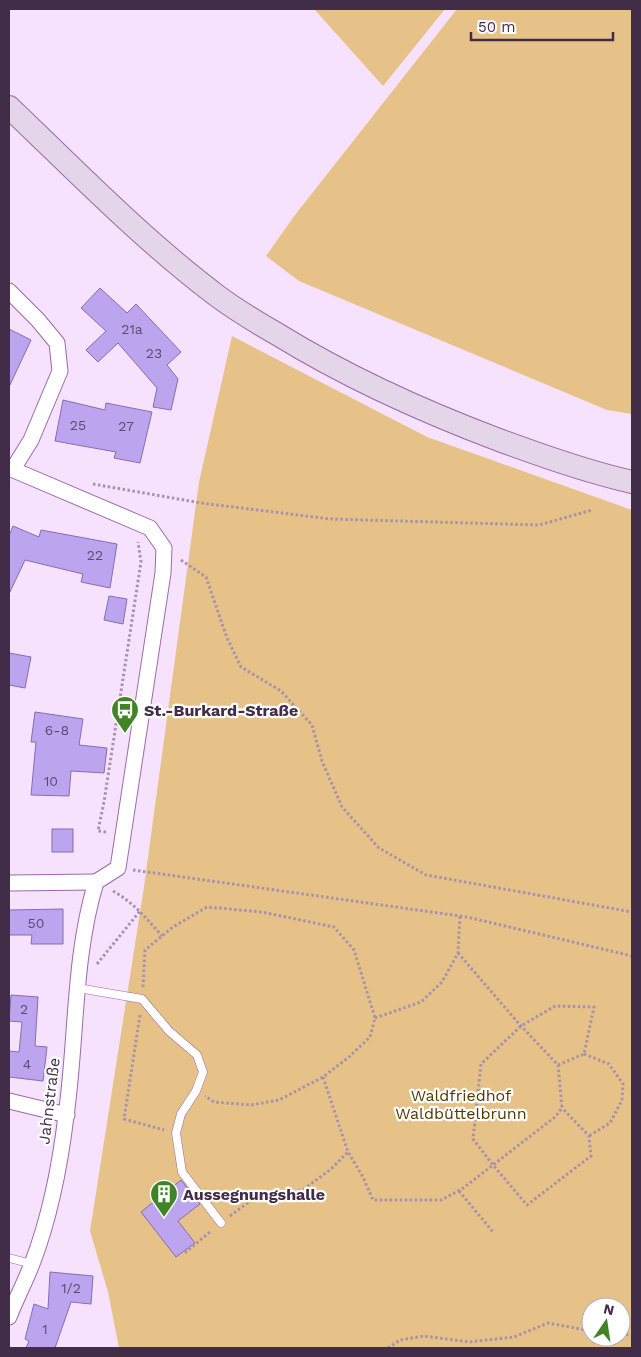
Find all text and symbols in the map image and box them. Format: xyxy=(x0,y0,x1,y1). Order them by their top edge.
scale bar xyxy=(471,10,614,42)
text: 50 m xyxy=(478,18,515,36)
house number: 21a xyxy=(121,321,143,337)
house number: 23 xyxy=(146,345,162,361)
house number: 25 xyxy=(70,417,86,433)
house number: 27 xyxy=(118,418,134,434)
house number: 22 xyxy=(87,547,103,563)
bus stop icon: St.-Burkard-Straße xyxy=(110,695,140,734)
place label: St.-Burkard-Straße xyxy=(144,701,298,720)
house number: 6-8 xyxy=(45,722,69,738)
house number: 10 xyxy=(44,773,58,789)
house number: 50 xyxy=(28,915,44,931)
house number: 2 xyxy=(20,1001,28,1017)
house number: 4 xyxy=(23,1056,31,1072)
street label: Jahnstraße xyxy=(34,1057,64,1145)
park label: Waldfriedhof Waldbüttelbrunn xyxy=(395,1086,527,1123)
building icon: Aussegnungshalle xyxy=(149,1179,179,1218)
place label: Aussegnungshalle xyxy=(183,1185,325,1204)
house number: 1/2 xyxy=(61,1280,81,1296)
north arrow xyxy=(581,1297,631,1347)
text: N xyxy=(602,1300,616,1318)
house number: 1 xyxy=(42,1321,48,1337)

